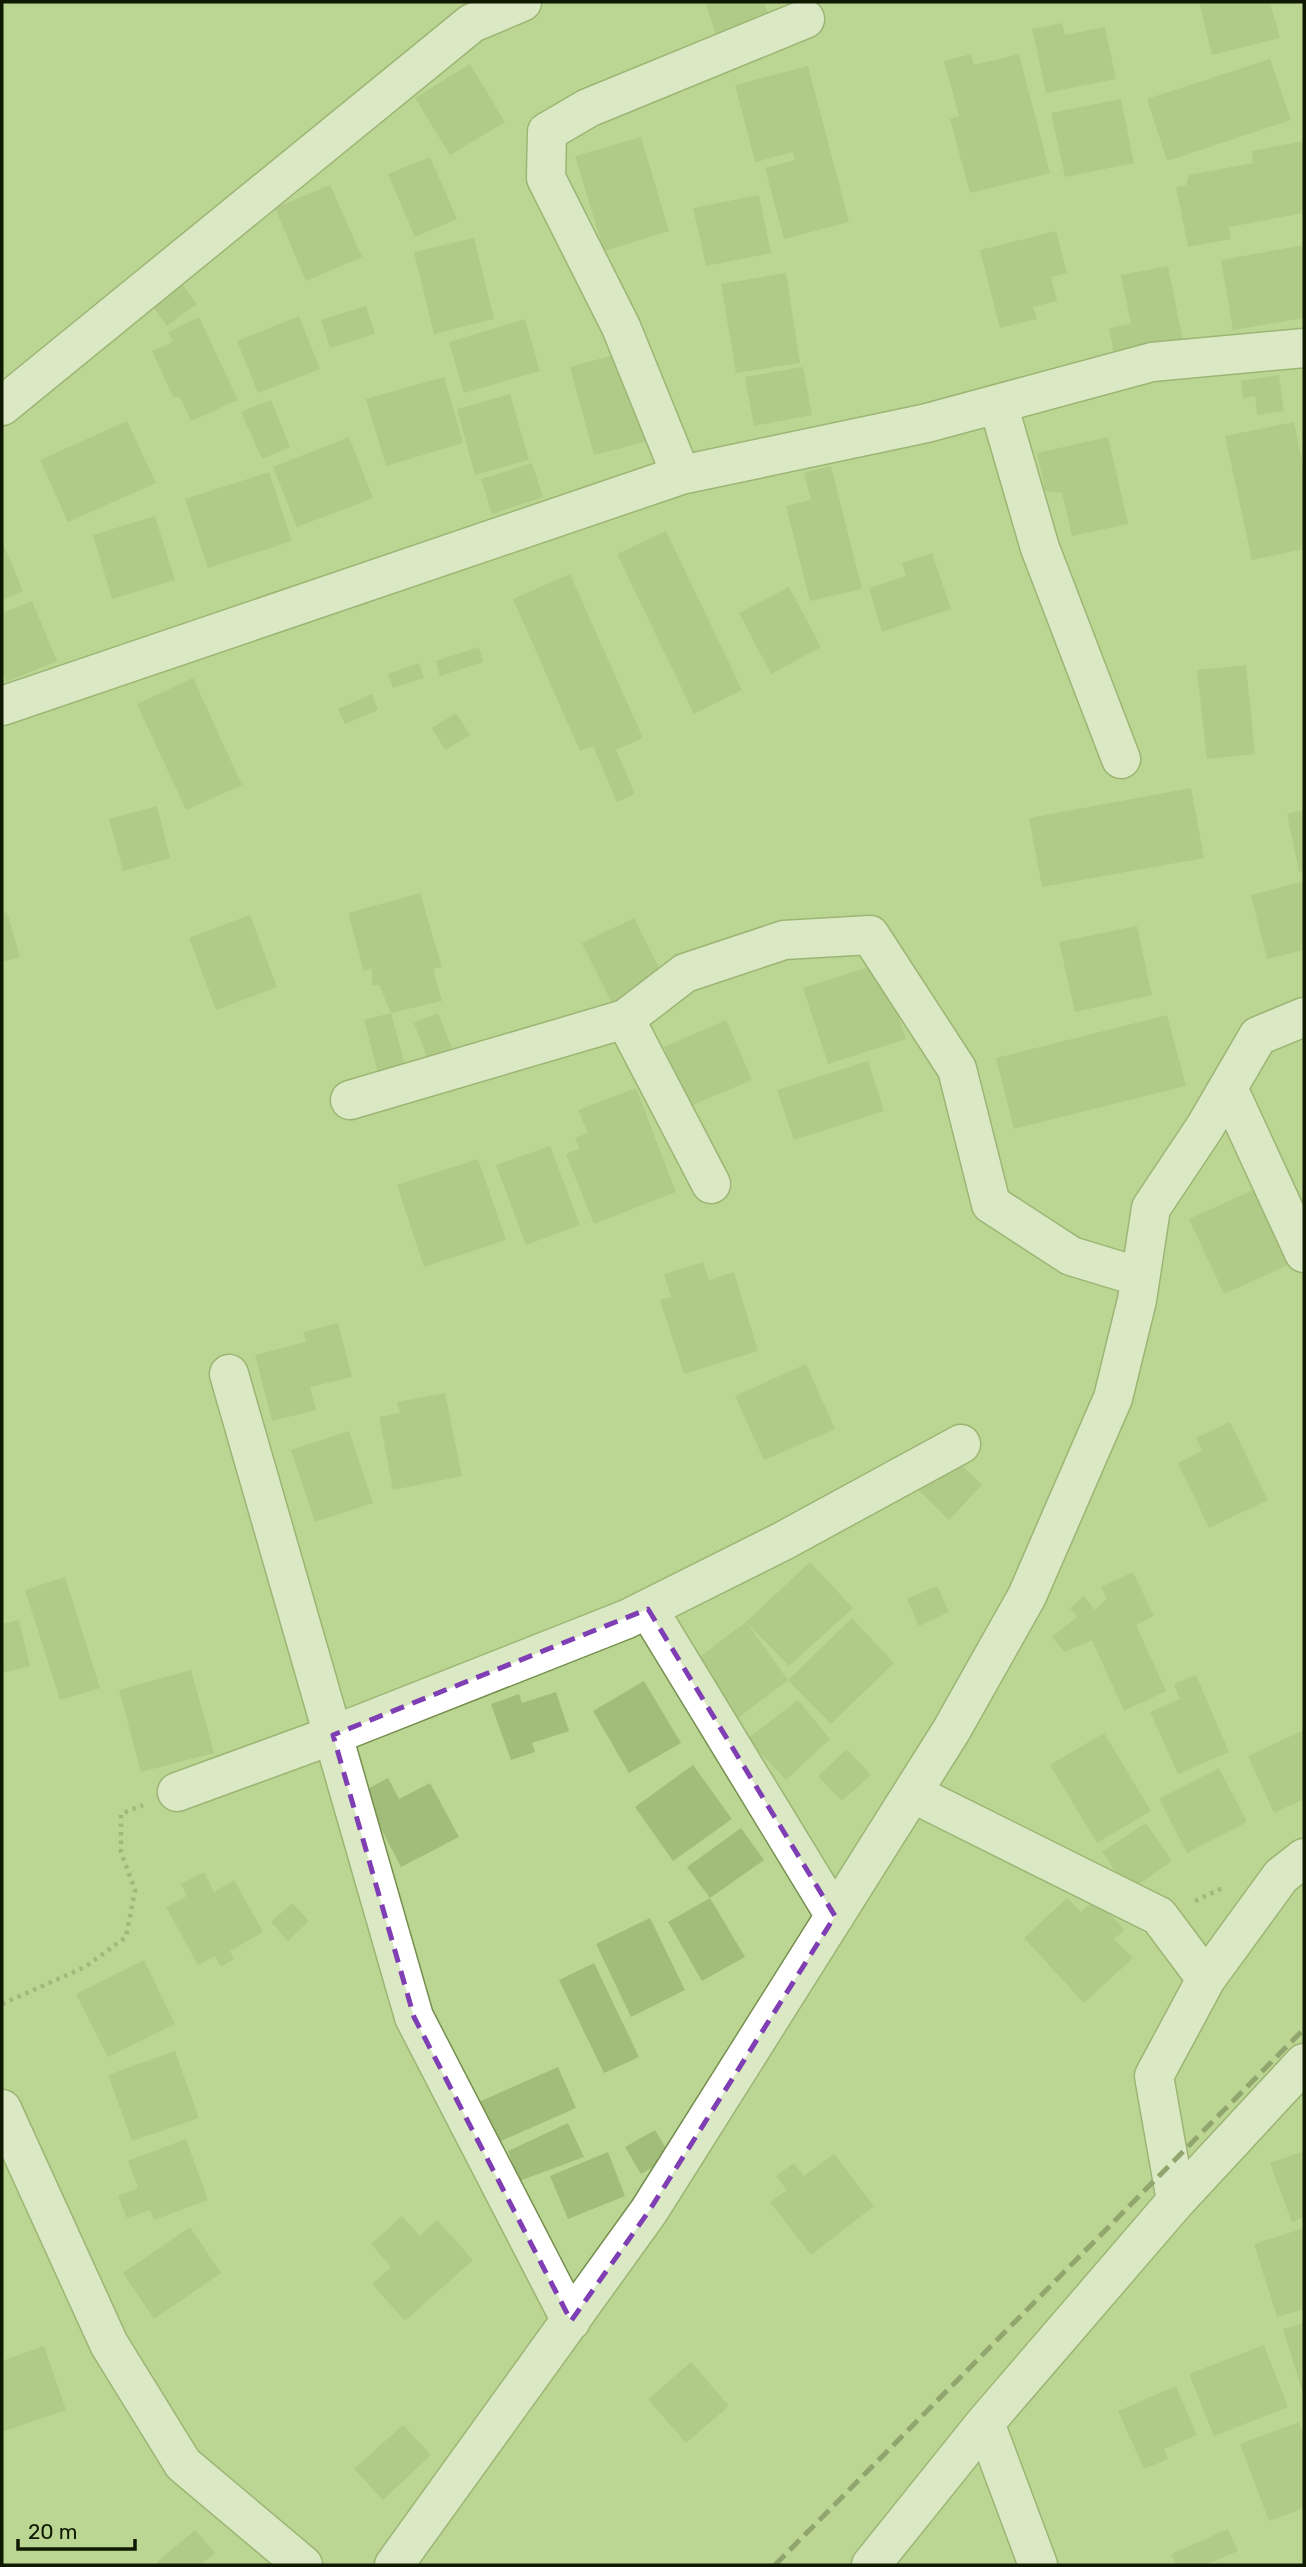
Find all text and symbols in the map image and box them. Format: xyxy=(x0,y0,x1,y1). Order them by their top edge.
scale bar xyxy=(18,2508,135,2552)
text: 20 m xyxy=(28,2519,77,2544)

